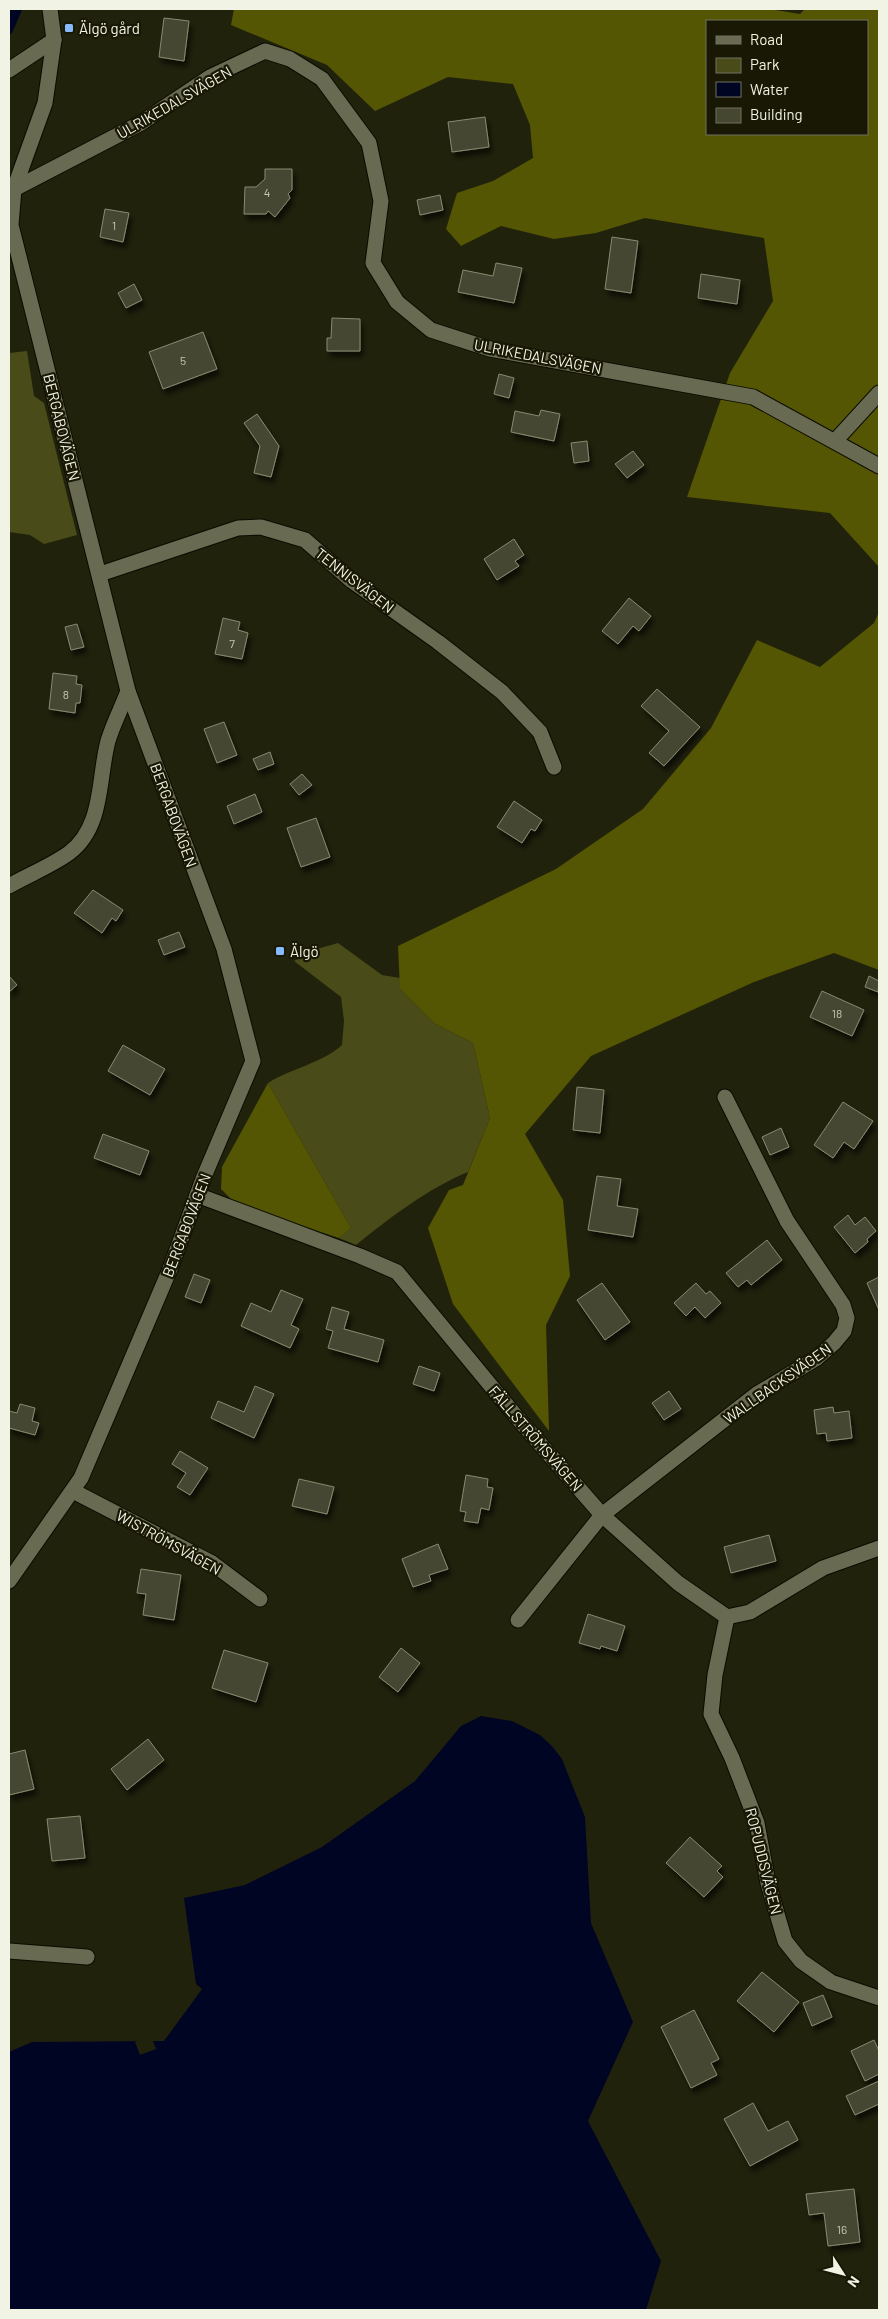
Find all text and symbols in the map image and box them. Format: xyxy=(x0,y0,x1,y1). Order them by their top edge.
place label: Älgö gård xyxy=(79,19,140,37)
legend xyxy=(706,20,868,135)
marker: Älgö gård xyxy=(63,22,75,34)
text: Road xyxy=(750,30,783,48)
text: Park xyxy=(750,55,780,73)
street label: ULRIKEDALSVÄGEN xyxy=(113,62,235,142)
text: Water xyxy=(750,80,789,98)
text: Building xyxy=(750,105,803,123)
house number: 4 xyxy=(264,185,270,199)
house number: 1 xyxy=(112,218,116,232)
street label: ULRIKEDALSVÄGEN xyxy=(473,335,603,377)
house number: 5 xyxy=(180,353,186,367)
street label: BERGABOVÄGEN xyxy=(40,372,84,482)
street label: TENNISVÄGEN xyxy=(312,544,398,616)
house number: 7 xyxy=(229,636,235,650)
house number: 8 xyxy=(63,687,69,701)
street label: BERGABOVÄGEN xyxy=(147,761,201,869)
place label: Älgö xyxy=(290,942,319,960)
marker: Älgö xyxy=(274,945,286,957)
house number: 18 xyxy=(832,1006,842,1020)
street label: BERGABOVÄGEN xyxy=(158,1171,214,1279)
street label: WALLBACKSVÄGEN xyxy=(720,1339,834,1427)
street label: FÄLLSTRÖMSVÄGEN xyxy=(485,1382,587,1494)
street label: WISTRÖMSVÄGEN xyxy=(114,1506,224,1578)
street label: ROPUDDSVÄGEN xyxy=(742,1806,786,1916)
house number: 16 xyxy=(837,2222,847,2236)
north arrow xyxy=(818,2249,868,2299)
text: N xyxy=(844,2273,864,2291)

